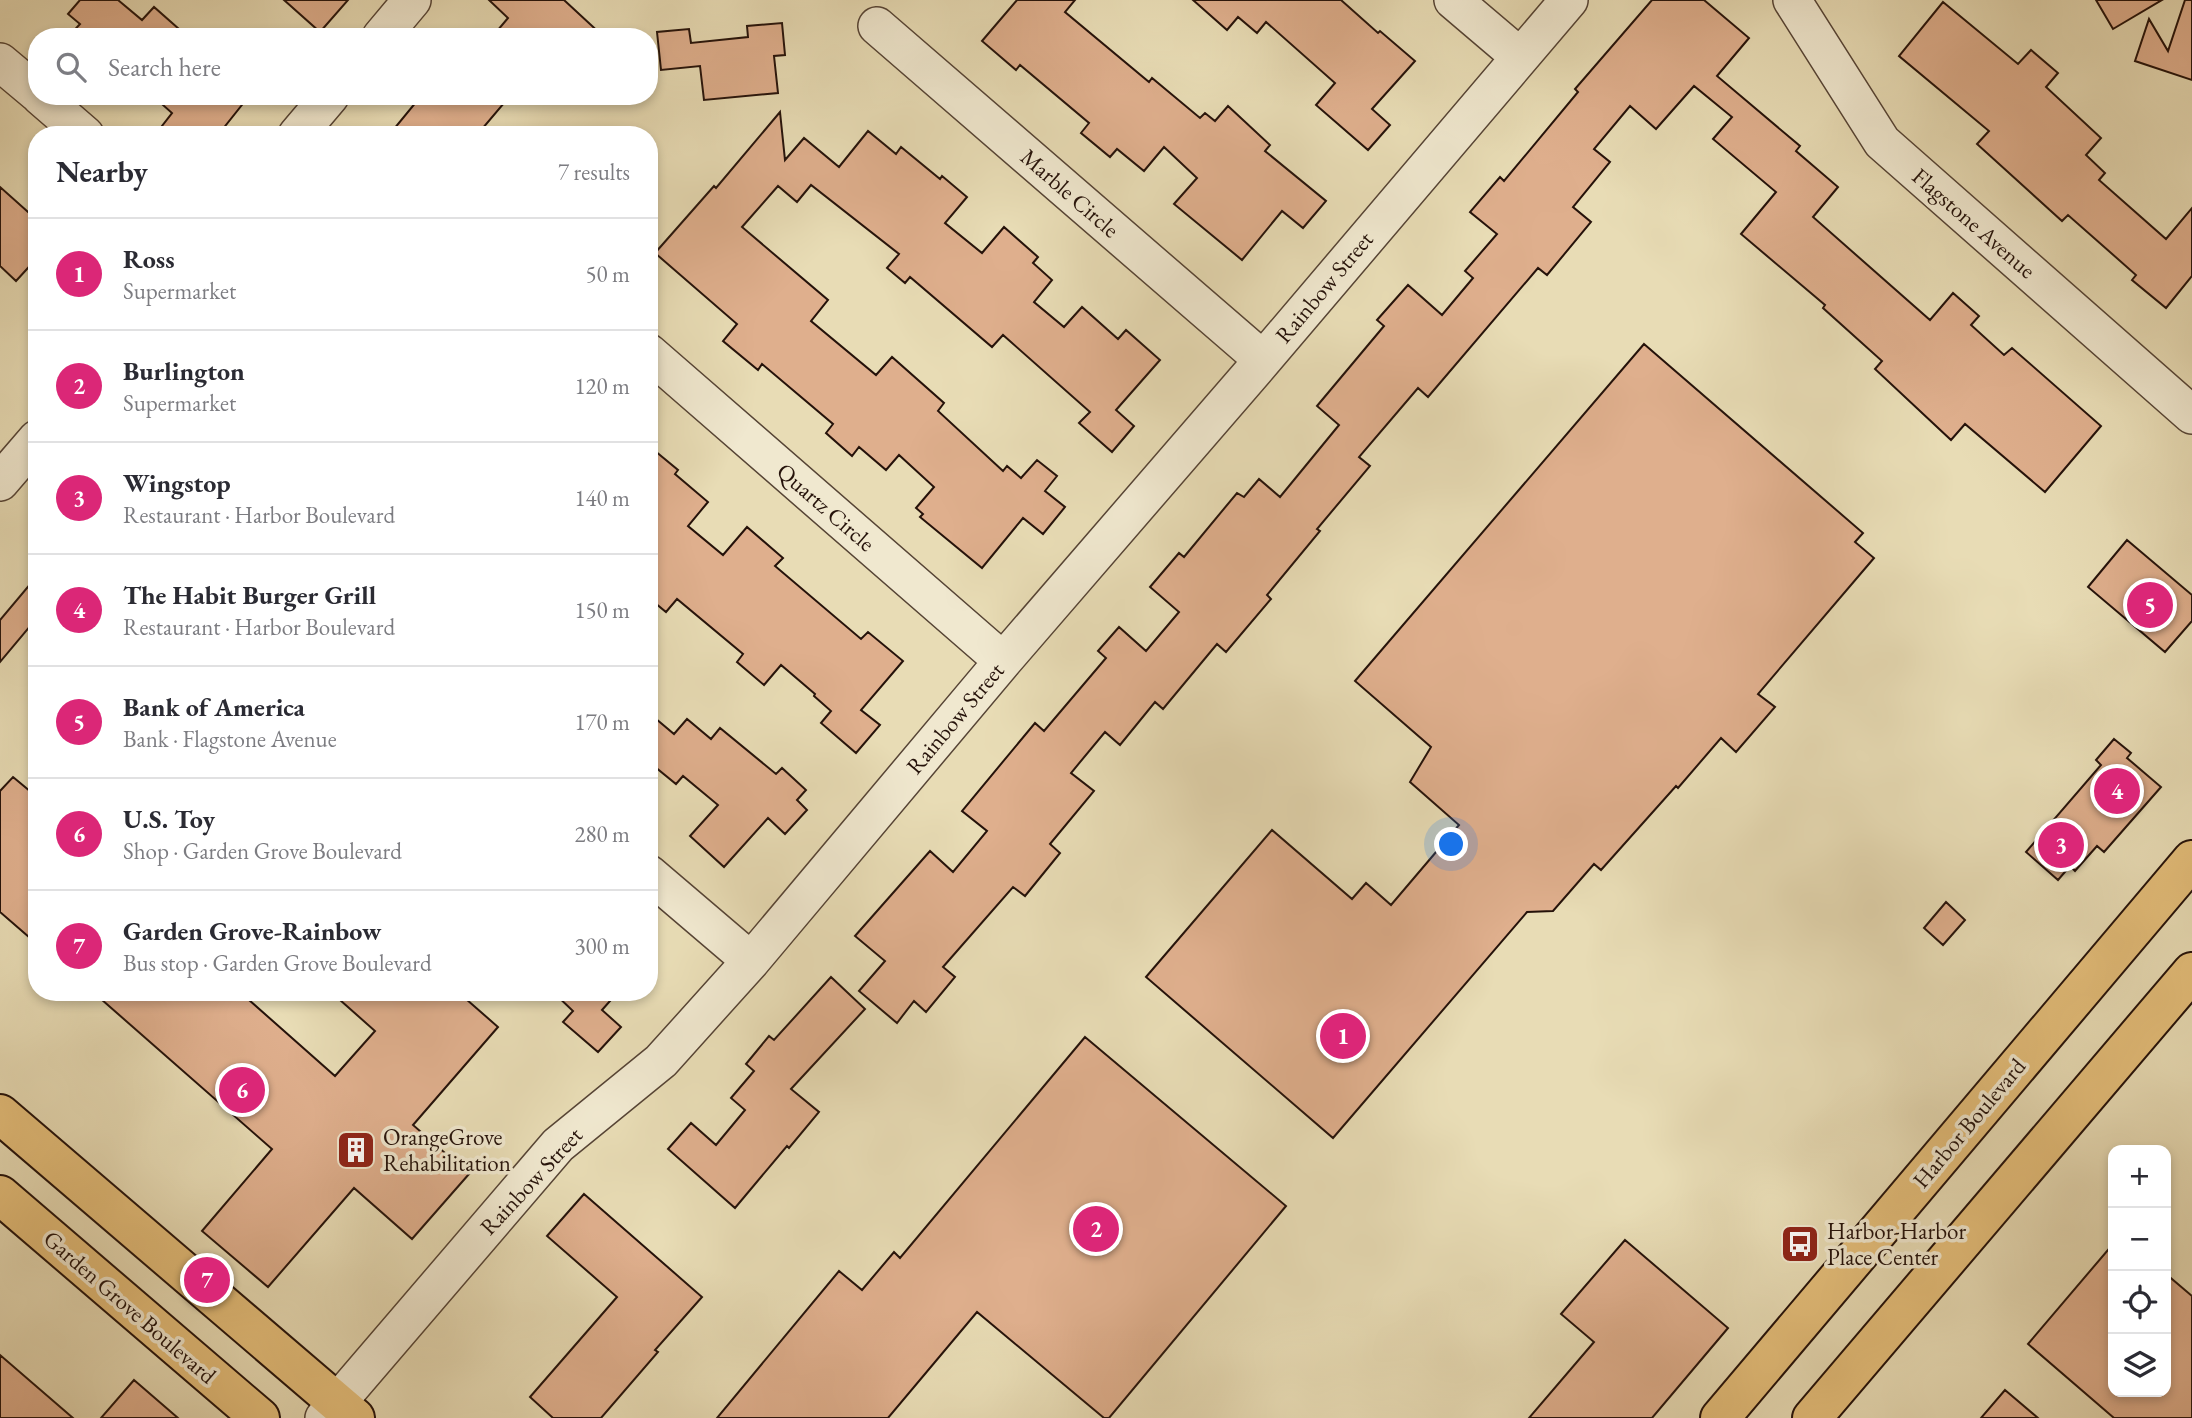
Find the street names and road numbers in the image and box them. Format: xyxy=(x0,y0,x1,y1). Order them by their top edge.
street label: Marble Circle xyxy=(1014,142,1126,244)
street label: Flagstone Avenue xyxy=(1906,161,2042,285)
street label: Rainbow Street xyxy=(1268,224,1380,349)
street label: Quartz Circle xyxy=(771,456,881,558)
street label: Rainbow Street xyxy=(899,655,1011,780)
street label: Harbor Boulevard xyxy=(1906,1052,2032,1194)
street label: Rainbow Street xyxy=(473,1120,589,1241)
street label: Garden Grove Boulevard xyxy=(37,1224,223,1390)

